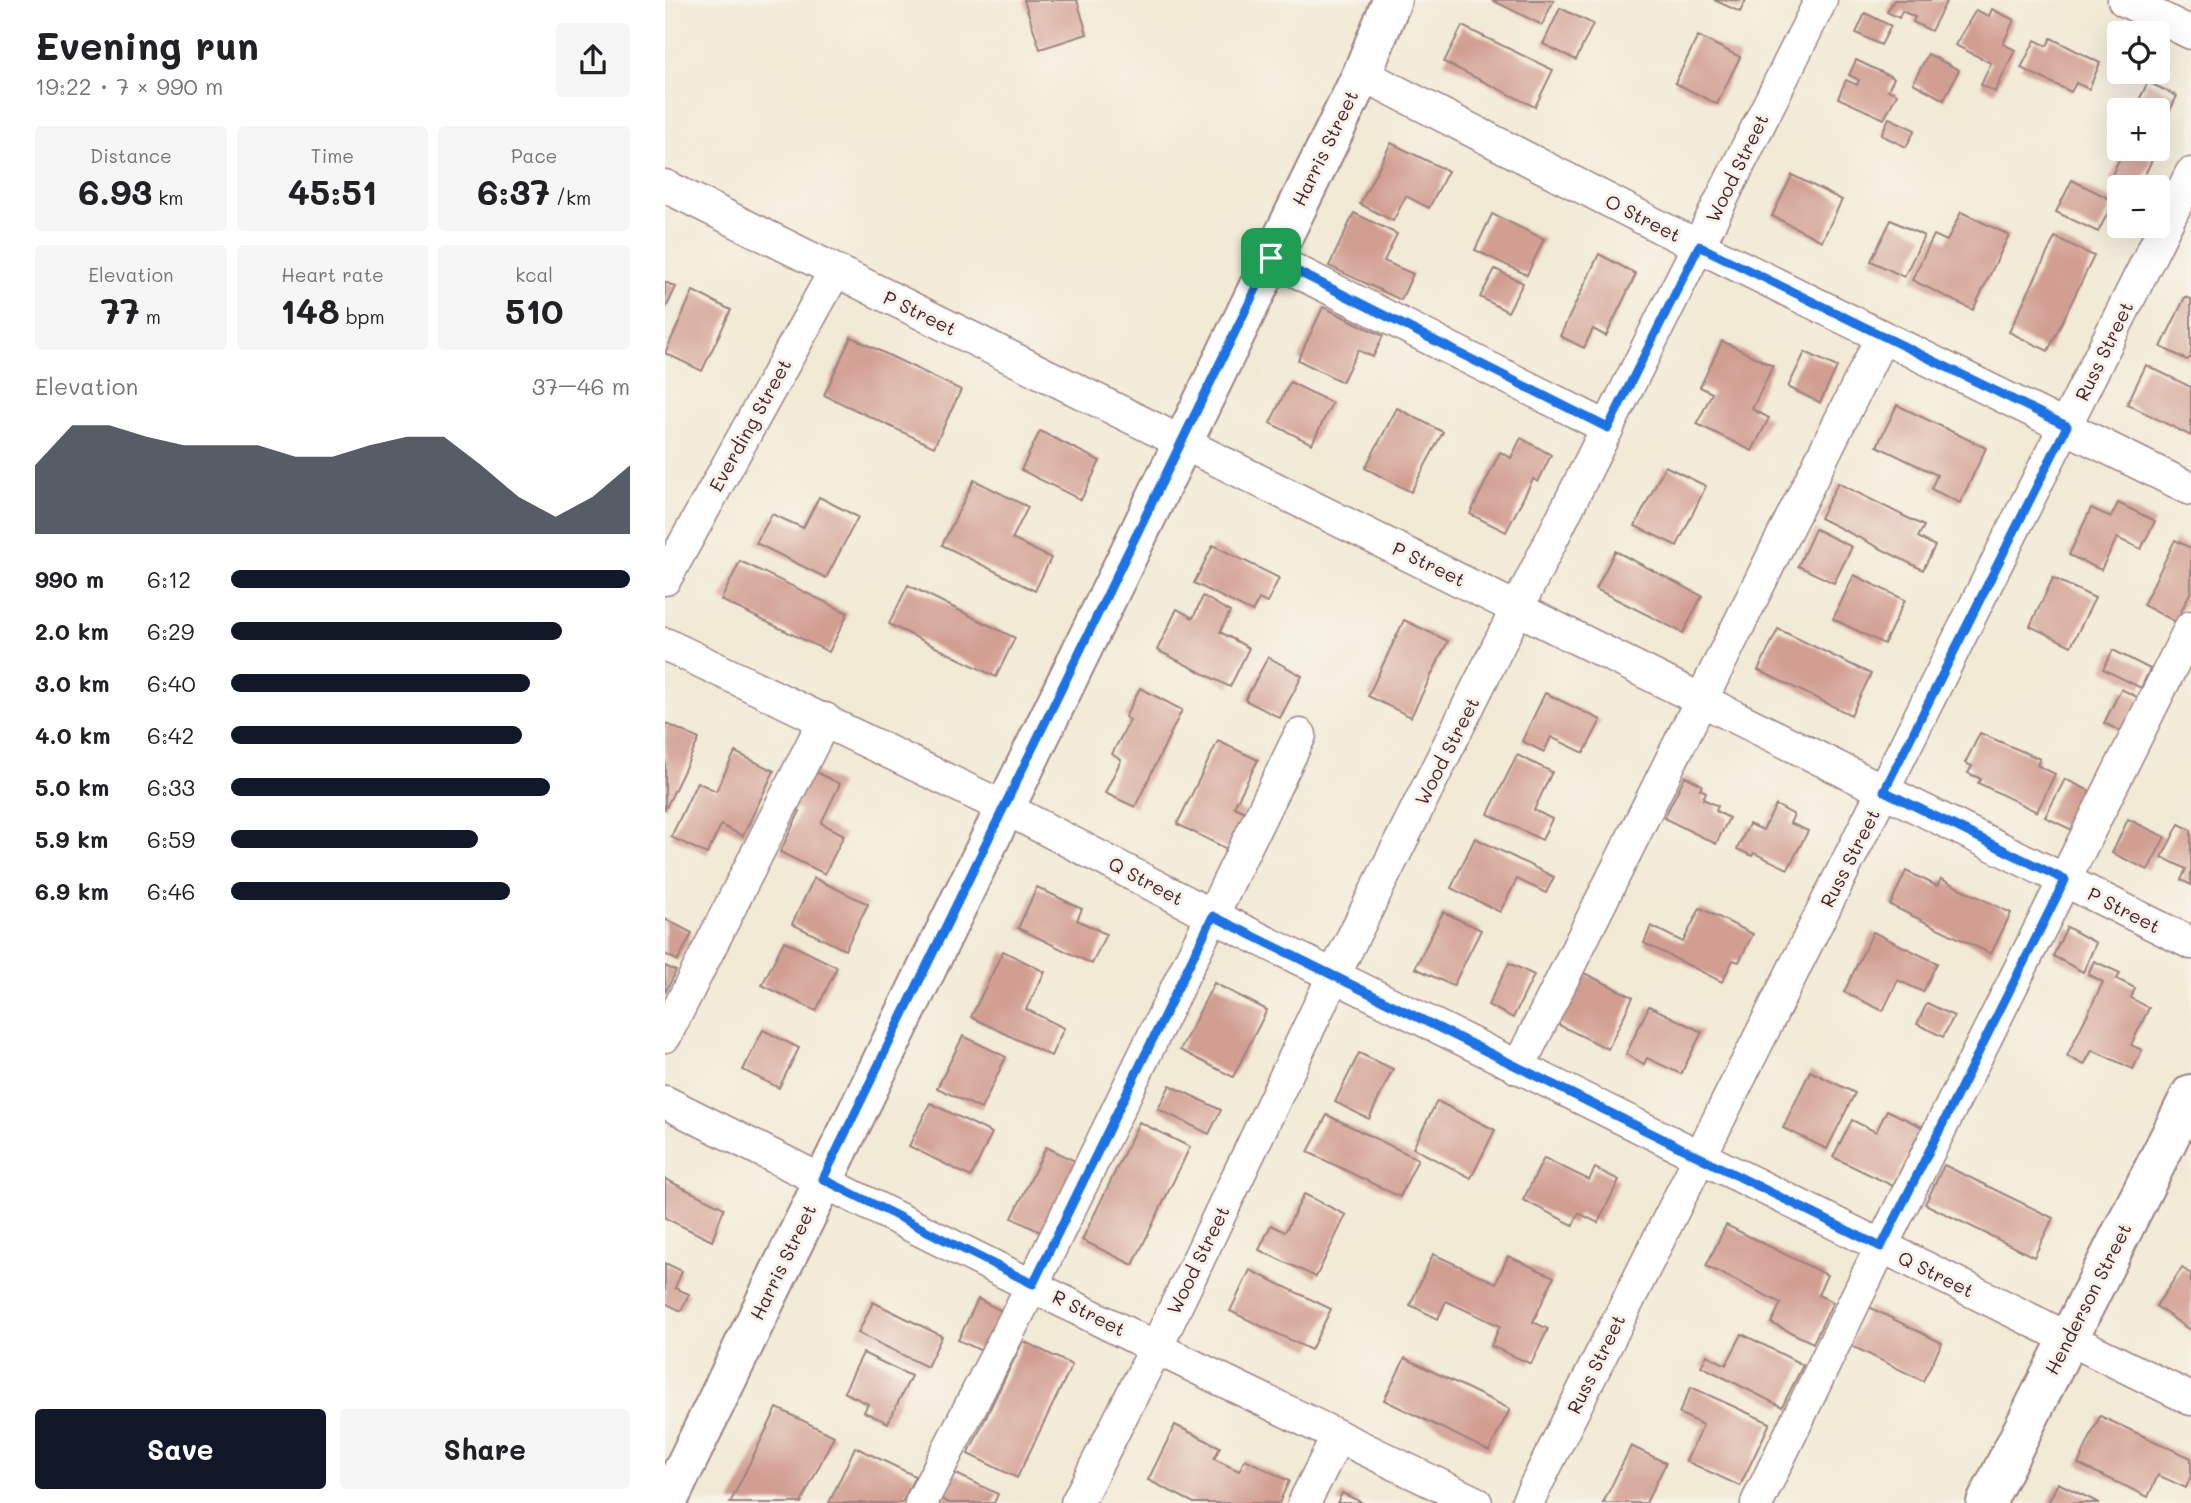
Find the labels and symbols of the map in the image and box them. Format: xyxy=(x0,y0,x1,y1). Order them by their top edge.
street label: Harris Street xyxy=(1286,86,1363,210)
street label: Wood Street xyxy=(1699,109,1774,226)
street label: O Street xyxy=(1601,188,1685,247)
pin xyxy=(1241,228,1301,288)
street label: P Street xyxy=(880,284,961,341)
street label: Russ Street xyxy=(2069,297,2138,405)
street label: Everding Street xyxy=(703,354,796,496)
street label: P Street xyxy=(1389,535,1470,592)
street label: Wood Street xyxy=(1409,693,1484,809)
street label: Russ Street xyxy=(1814,804,1885,911)
street label: Q Street xyxy=(1104,850,1188,911)
street label: P Street xyxy=(2084,881,2165,938)
street label: Harris Street xyxy=(744,1200,821,1324)
street label: Wood Street xyxy=(1160,1201,1235,1318)
street label: Henderson Street xyxy=(2039,1219,2137,1379)
street label: Q Street xyxy=(1894,1244,1978,1303)
street label: R Street xyxy=(1048,1284,1130,1342)
street label: Russ Street xyxy=(1561,1310,1630,1418)

